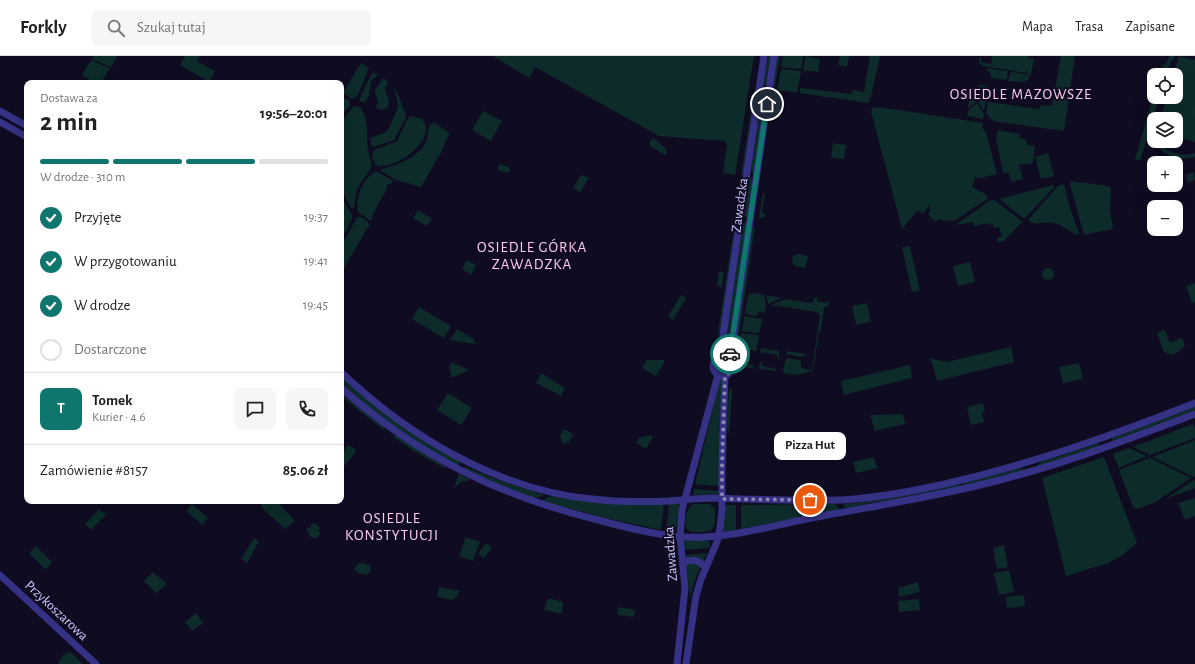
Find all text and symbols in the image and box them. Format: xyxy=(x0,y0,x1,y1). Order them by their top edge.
search box xyxy=(91,10,371,46)
icon: search xyxy=(105,17,127,39)
text: Forkly xyxy=(20,18,67,37)
text: Szukaj tutaj xyxy=(137,20,206,35)
text: Mapa xyxy=(1022,20,1053,34)
text: Trasa xyxy=(1075,20,1103,34)
text: Zapisane xyxy=(1125,20,1175,34)
map controls xyxy=(1147,68,1183,236)
button: locate xyxy=(1147,68,1183,104)
pin xyxy=(750,87,784,121)
district label: OSIEDLE MAZOWSZE xyxy=(950,87,1092,102)
text: Dostawa za xyxy=(40,92,98,105)
icon: home xyxy=(756,93,778,115)
text: 19:56–20:01 xyxy=(260,106,328,121)
text: 2 min xyxy=(40,109,98,135)
button: layers xyxy=(1147,112,1183,148)
button: + xyxy=(1147,156,1183,192)
text: W drodze · 310 m xyxy=(40,171,125,184)
street label: Zawadzka xyxy=(729,176,751,233)
button: − xyxy=(1147,200,1183,236)
icon: check xyxy=(40,207,62,229)
text: Przyjęte xyxy=(74,210,121,225)
text: 19:37 xyxy=(304,211,328,224)
district label: OSIEDLE GÓRKA ZAWADZKA xyxy=(477,238,587,272)
icon: check xyxy=(40,251,62,273)
text: W przygotowaniu xyxy=(74,254,177,269)
text: 19:41 xyxy=(304,255,328,268)
icon: check xyxy=(40,295,62,317)
text: W drodze xyxy=(74,298,131,313)
text: 19:45 xyxy=(303,299,328,312)
courier xyxy=(710,334,750,374)
text: Dostarczone xyxy=(74,342,147,357)
icon: car xyxy=(719,343,741,365)
button: chat xyxy=(234,388,276,430)
button: phone xyxy=(286,388,328,430)
text: Tomek xyxy=(92,393,132,408)
text: T xyxy=(57,401,65,416)
text: Kurier · 4.6 xyxy=(92,411,146,424)
callout: Pizza Hut xyxy=(774,432,846,460)
text: Pizza Hut xyxy=(785,439,835,452)
text: Zamówienie #8157 xyxy=(40,463,148,478)
text: 85.06 zł xyxy=(283,463,328,478)
pin xyxy=(793,483,827,517)
icon: bag xyxy=(799,489,821,511)
district label: OSIEDLE KONSTYTUCJI xyxy=(345,511,439,543)
street label: Zawadzka xyxy=(662,526,680,582)
street label: Przykoszarowa xyxy=(22,578,91,644)

